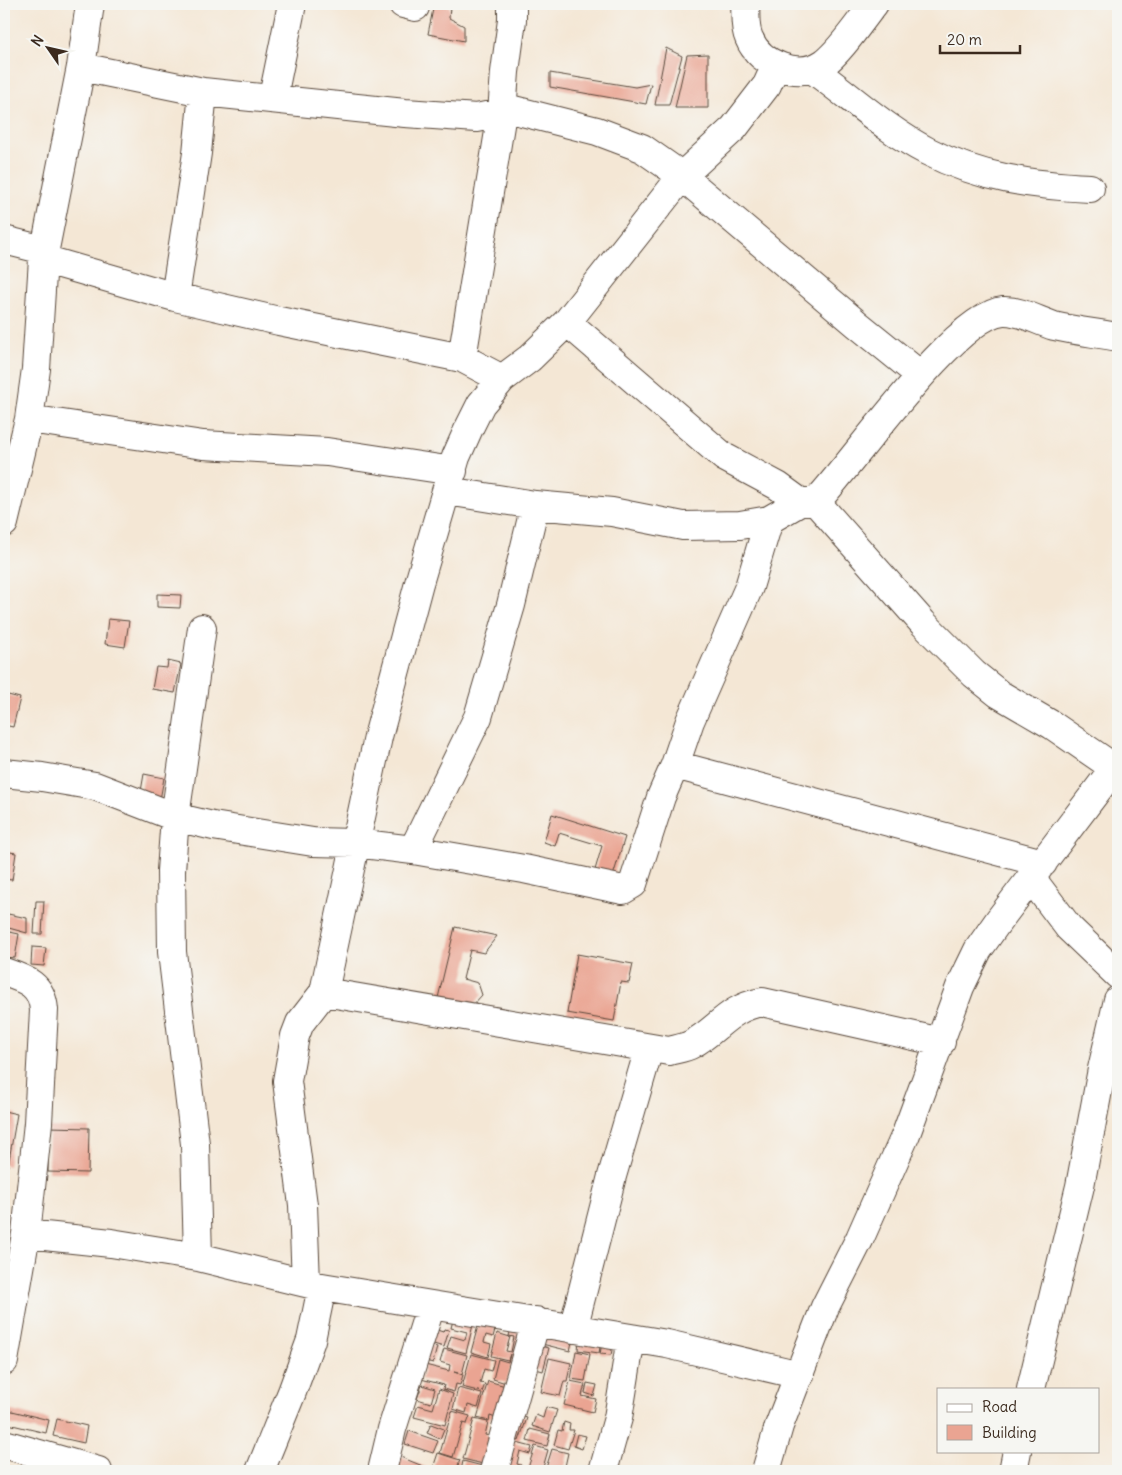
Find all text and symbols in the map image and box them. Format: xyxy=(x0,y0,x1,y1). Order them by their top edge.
north arrow xyxy=(22,22,72,72)
scale bar xyxy=(940,22,1020,54)
text: 20 m xyxy=(947,30,982,49)
text: N xyxy=(27,32,47,50)
legend xyxy=(937,1388,1100,1452)
text: Road xyxy=(982,1397,1017,1416)
text: Building xyxy=(982,1423,1037,1442)

